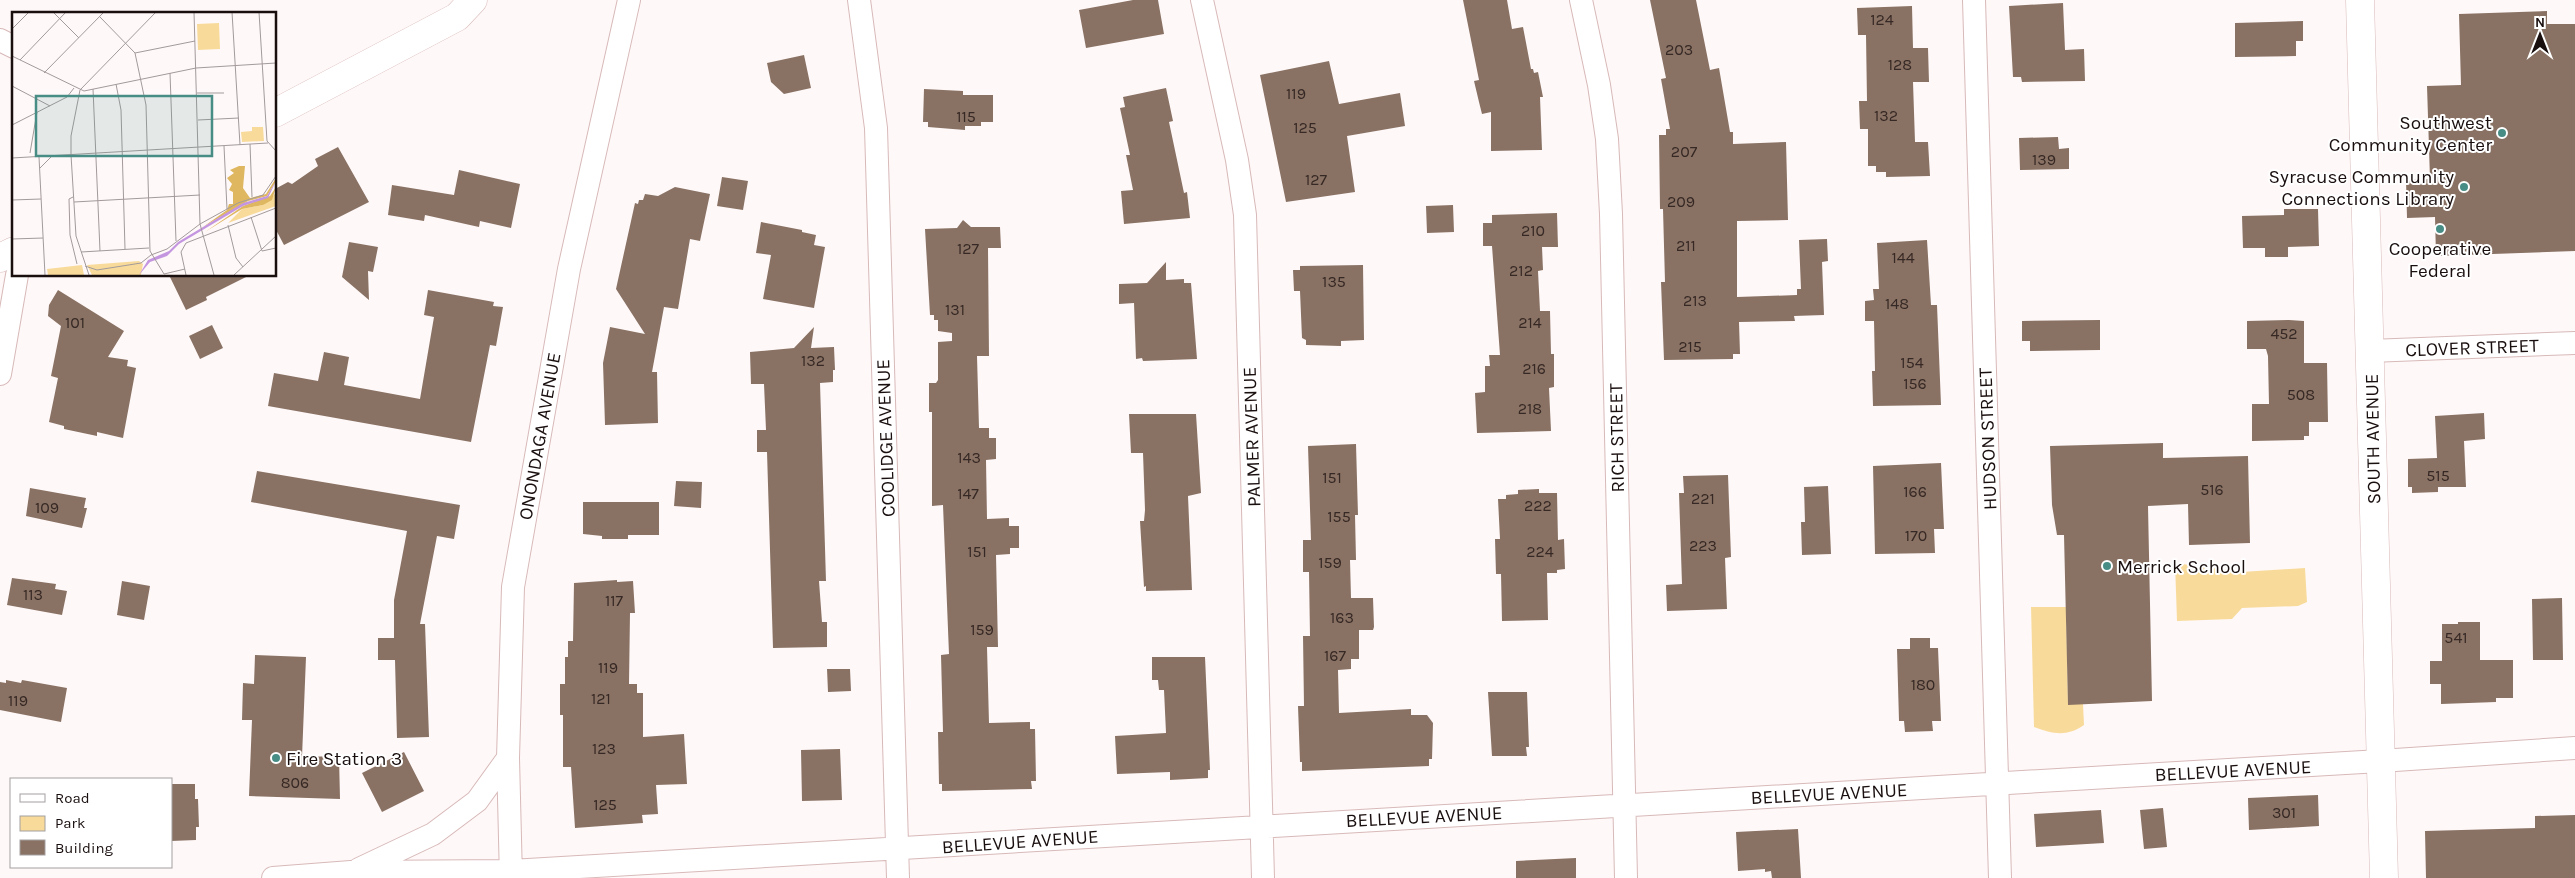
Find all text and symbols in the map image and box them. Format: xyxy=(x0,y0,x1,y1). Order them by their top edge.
house number: 124 xyxy=(1870,10,1894,29)
north arrow xyxy=(2515,10,2565,60)
inset map xyxy=(12,12,276,276)
text: N xyxy=(2535,14,2545,31)
house number: 203 xyxy=(1665,40,1693,59)
house number: 128 xyxy=(1888,55,1912,74)
house number: 119 xyxy=(1286,84,1306,103)
house number: 132 xyxy=(1874,106,1898,125)
house number: 115 xyxy=(956,107,976,126)
place label: Southwest Community Center xyxy=(2329,112,2492,156)
house number: 125 xyxy=(1293,118,1317,137)
marker: Southwest Community Center xyxy=(2496,127,2508,139)
house number: 207 xyxy=(1671,142,1698,161)
house number: 139 xyxy=(2032,150,2056,169)
place label: Syracuse Community Connections Library xyxy=(2269,166,2454,210)
house number: 127 xyxy=(1305,170,1328,189)
marker: Syracuse Community Connections Library xyxy=(2458,181,2470,193)
house number: 209 xyxy=(1667,192,1695,211)
house number: 210 xyxy=(1521,221,1545,240)
marker: Cooperative Federal xyxy=(2434,223,2446,235)
house number: 211 xyxy=(1676,236,1696,255)
place label: Cooperative Federal xyxy=(2389,238,2491,282)
house number: 127 xyxy=(957,239,980,258)
house number: 144 xyxy=(1891,248,1915,267)
house number: 212 xyxy=(1509,261,1533,280)
house number: 135 xyxy=(1322,272,1346,291)
house number: 213 xyxy=(1683,291,1707,310)
house number: 148 xyxy=(1885,294,1909,313)
house number: 131 xyxy=(945,300,965,319)
house number: 101 xyxy=(65,313,85,332)
house number: 214 xyxy=(1518,313,1542,332)
house number: 452 xyxy=(2270,324,2298,343)
street label: CLOVER STREET xyxy=(2405,335,2540,361)
house number: 215 xyxy=(1678,337,1702,356)
street label: ONONDAGA AVENUE xyxy=(514,351,566,522)
house number: 132 xyxy=(801,351,825,370)
house number: 154 xyxy=(1900,353,1924,372)
street label: COOLIDGE AVENUE xyxy=(872,359,900,517)
house number: 216 xyxy=(1522,359,1546,378)
street label: PALMER AVENUE xyxy=(1239,366,1265,507)
street label: HUDSON STREET xyxy=(1975,367,2001,511)
street label: SOUTH AVENUE xyxy=(2361,373,2385,505)
house number: 156 xyxy=(1903,374,1927,393)
street label: RICH STREET xyxy=(1605,383,1629,493)
house number: 508 xyxy=(2287,385,2315,404)
house number: 218 xyxy=(1518,399,1542,418)
house number: 143 xyxy=(957,448,981,467)
house number: 515 xyxy=(2426,466,2450,485)
house number: 151 xyxy=(1322,468,1342,487)
house number: 516 xyxy=(2200,480,2224,499)
house number: 166 xyxy=(1903,482,1927,501)
house number: 147 xyxy=(957,484,979,503)
house number: 221 xyxy=(1691,489,1715,508)
house number: 222 xyxy=(1524,496,1552,515)
house number: 109 xyxy=(35,498,59,517)
house number: 155 xyxy=(1327,507,1351,526)
house number: 170 xyxy=(1905,526,1927,545)
house number: 223 xyxy=(1689,536,1717,555)
house number: 151 xyxy=(967,542,987,561)
house number: 224 xyxy=(1526,542,1554,561)
house number: 159 xyxy=(1318,553,1342,572)
place label: Merrick School xyxy=(2117,556,2246,578)
marker: Merrick School xyxy=(2101,560,2113,572)
house number: 113 xyxy=(23,585,43,604)
house number: 117 xyxy=(605,591,624,610)
house number: 163 xyxy=(1330,608,1354,627)
house number: 159 xyxy=(970,620,994,639)
house number: 541 xyxy=(2444,628,2468,647)
house number: 167 xyxy=(1324,646,1346,665)
house number: 119 xyxy=(598,658,618,677)
house number: 180 xyxy=(1911,675,1935,694)
house number: 121 xyxy=(591,689,611,708)
house number: 119 xyxy=(8,691,28,710)
house number: 123 xyxy=(592,739,616,758)
place label: Fire Station 3 xyxy=(286,748,402,770)
marker: Fire Station 3 xyxy=(270,752,282,764)
street label: BELLEVUE AVENUE xyxy=(2154,756,2312,786)
house number: 806 xyxy=(281,773,309,792)
legend xyxy=(10,778,172,868)
street label: BELLEVUE AVENUE xyxy=(1750,779,1908,809)
text: Road xyxy=(55,789,90,807)
house number: 125 xyxy=(593,795,617,814)
street label: BELLEVUE AVENUE xyxy=(1345,802,1503,832)
house number: 301 xyxy=(2272,803,2296,822)
text: Park xyxy=(55,814,85,832)
street label: BELLEVUE AVENUE xyxy=(941,826,1099,858)
text: Building xyxy=(55,839,113,857)

